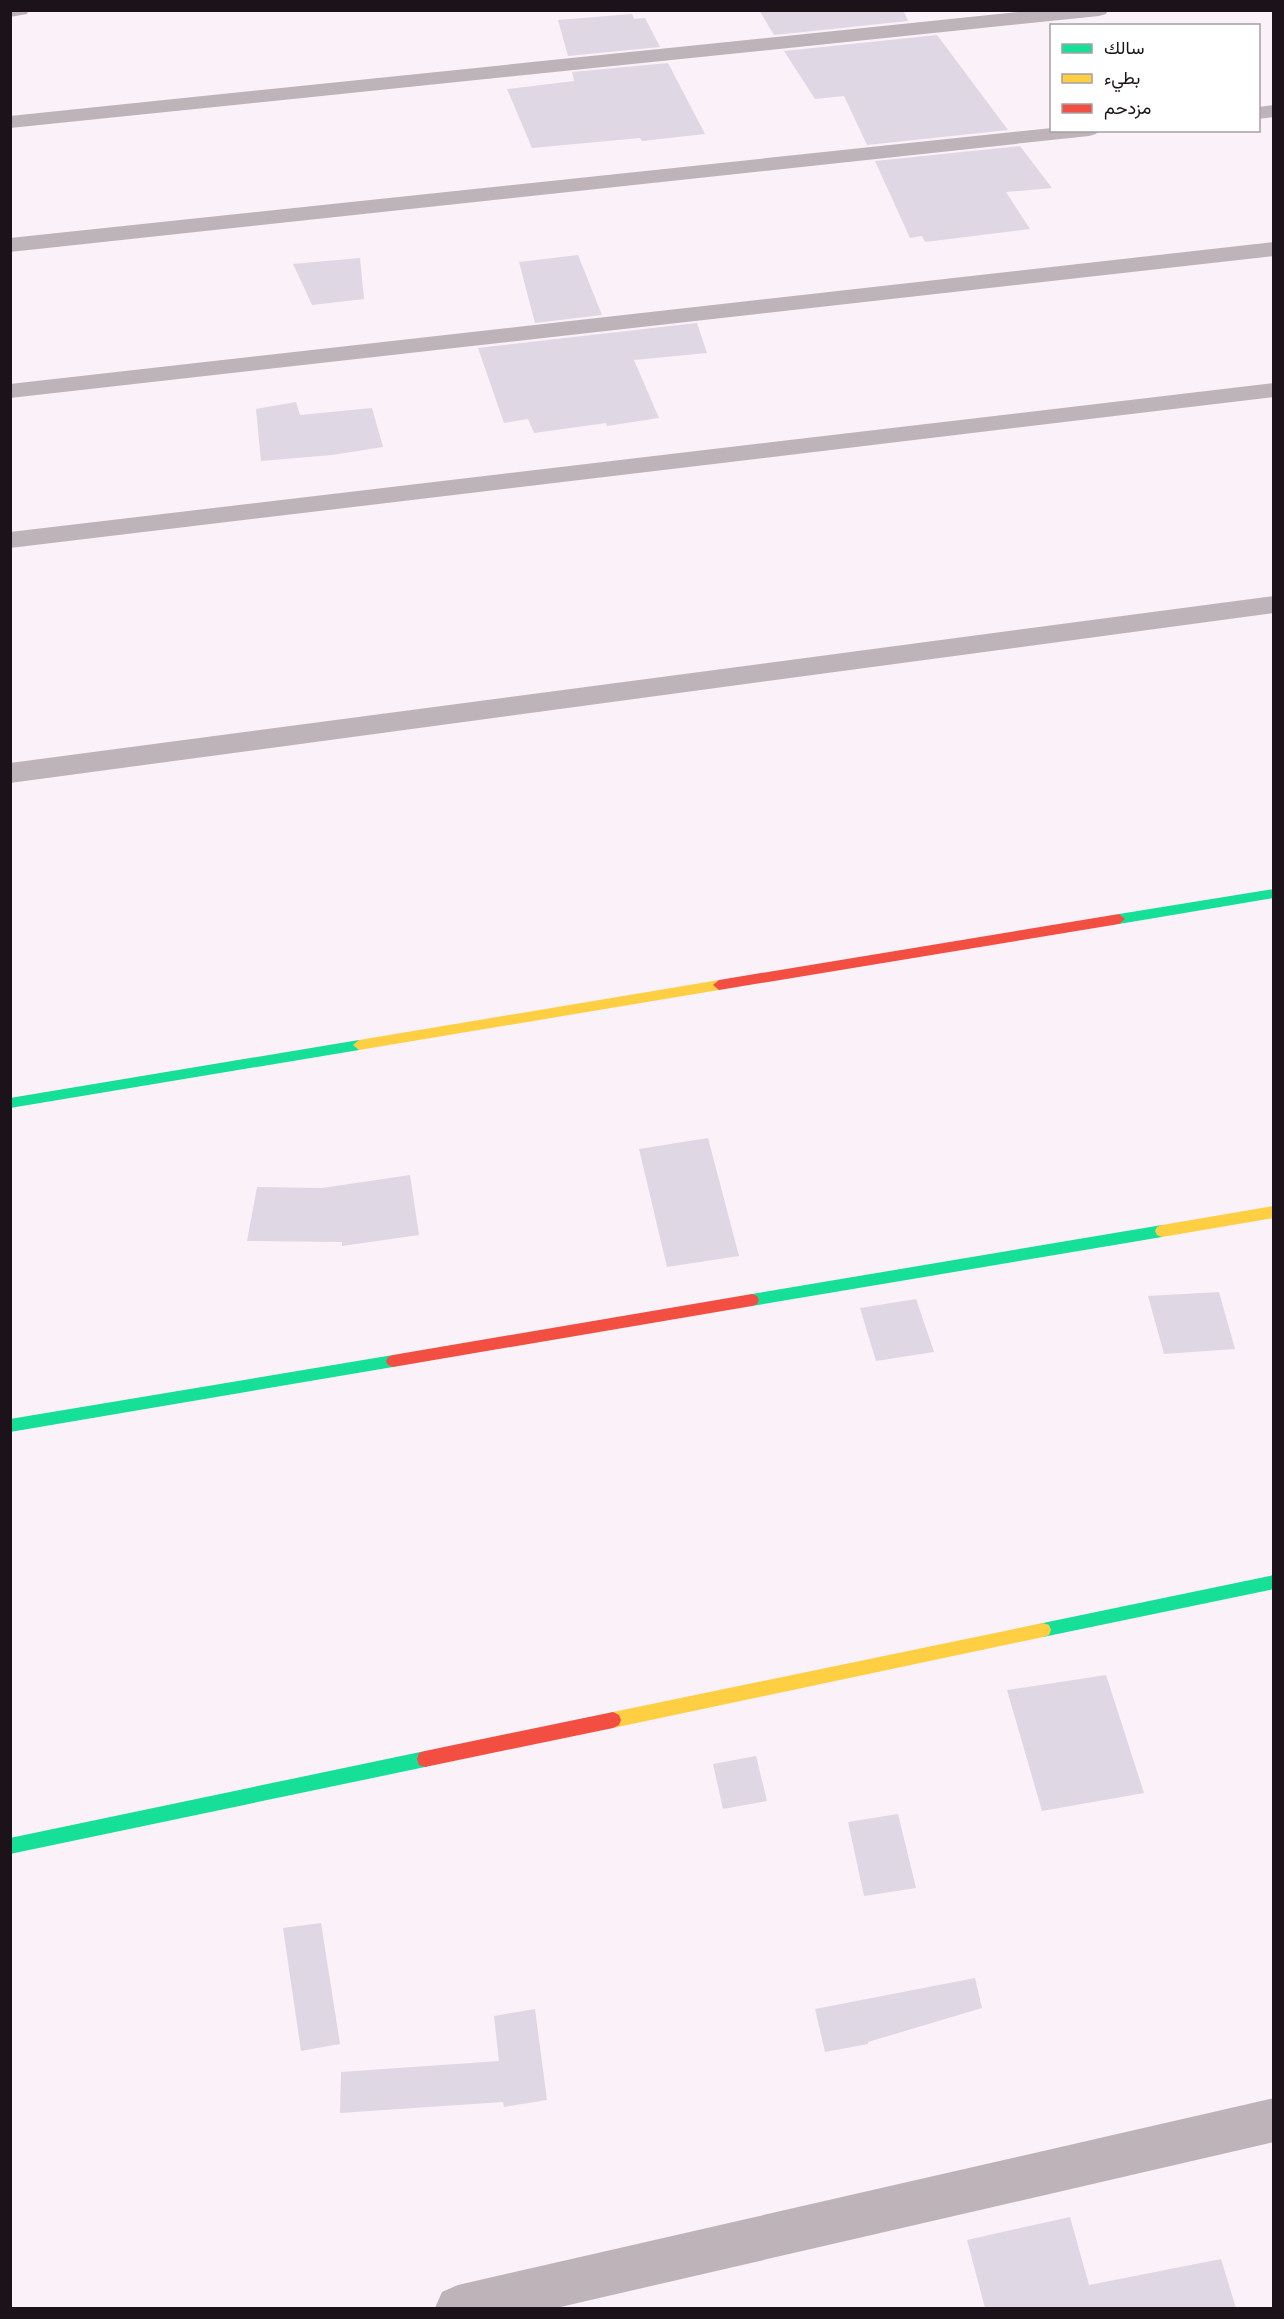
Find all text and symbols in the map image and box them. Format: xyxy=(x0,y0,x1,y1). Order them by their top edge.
legend xyxy=(1050,24,1260,132)
text: سالك xyxy=(1104,37,1144,58)
text: بطيء xyxy=(1104,67,1140,93)
text: مزدحم xyxy=(1104,97,1151,120)

